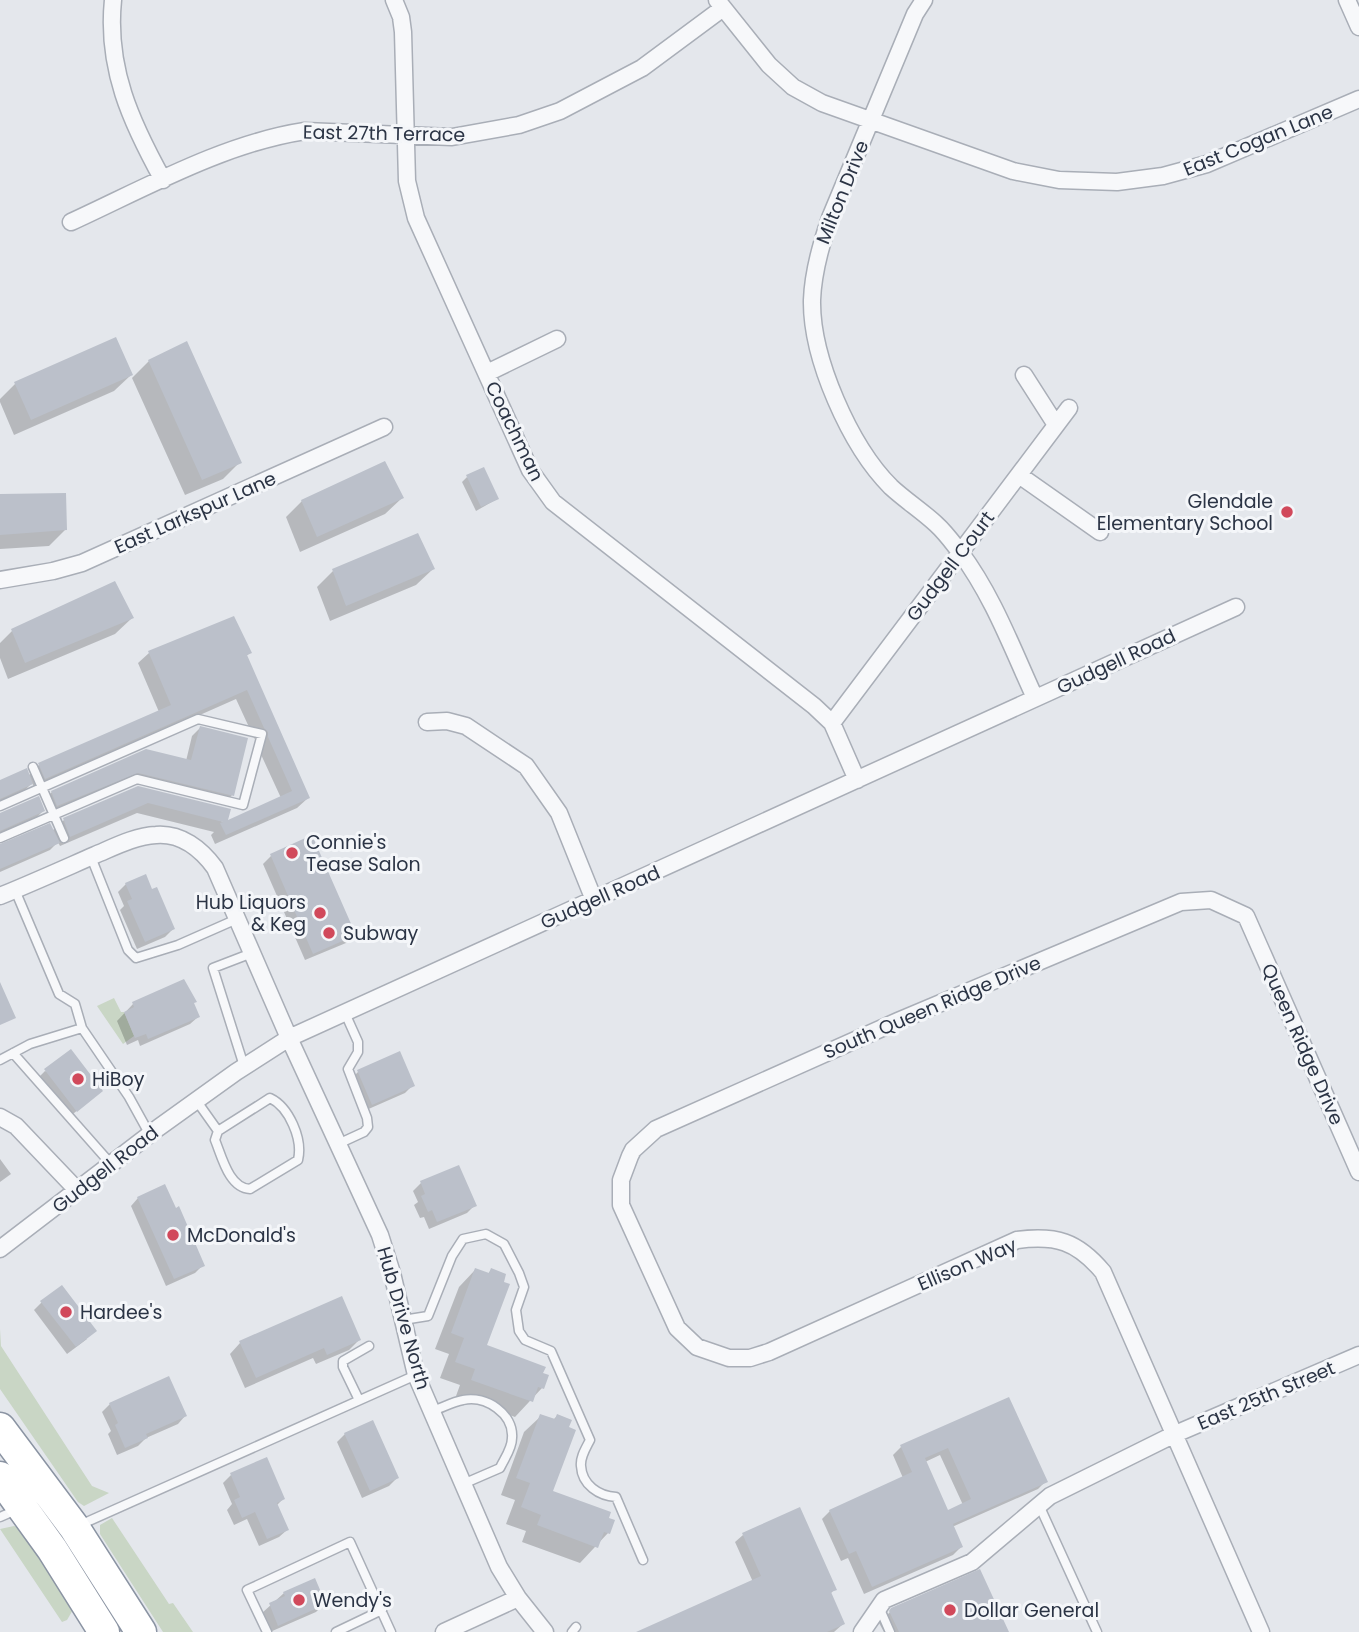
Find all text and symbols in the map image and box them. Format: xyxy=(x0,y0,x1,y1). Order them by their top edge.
street label: East Cogan Lane xyxy=(1179,98,1337,183)
street label: East 27th Terrace xyxy=(303,119,465,148)
street label: Milton Drive xyxy=(809,136,876,248)
street label: Coachman xyxy=(479,377,550,486)
street label: East Larkspur Lane xyxy=(110,465,280,560)
place label: Glendale Elementary School xyxy=(1097,488,1273,537)
marker: Glendale Elementary School xyxy=(1279,504,1295,520)
street label: Gudgell Court xyxy=(900,505,1001,627)
street label: Gudgell Road xyxy=(1052,622,1180,701)
place label: Connie's Tease Salon xyxy=(306,829,421,878)
marker: Connie's Tease Salon xyxy=(284,845,300,861)
street label: Gudgell Road xyxy=(536,859,664,936)
place label: Hub Liquors & Keg xyxy=(196,889,306,938)
marker: Hub Liquors & Keg xyxy=(312,905,328,921)
place label: Subway xyxy=(343,920,419,947)
marker: Subway xyxy=(321,925,337,941)
street label: South Queen Ridge Drive xyxy=(819,949,1045,1066)
street label: Queen Ridge Drive xyxy=(1255,959,1350,1129)
place label: HiBoy xyxy=(92,1066,145,1093)
marker: HiBoy xyxy=(70,1071,86,1087)
street label: Gudgell Road xyxy=(46,1119,164,1220)
place label: McDonald's xyxy=(187,1222,296,1249)
marker: McDonald's xyxy=(165,1227,181,1243)
street label: Ellison Way xyxy=(914,1231,1021,1297)
street label: Hub Drive North xyxy=(370,1243,437,1393)
place label: Hardee's xyxy=(80,1299,162,1326)
marker: Hardee's xyxy=(58,1304,74,1320)
street label: East 25th Street xyxy=(1193,1354,1339,1437)
place label: Wendy's xyxy=(313,1587,392,1614)
marker: Wendy's xyxy=(291,1592,307,1608)
place label: Dollar General xyxy=(964,1597,1099,1624)
marker: Dollar General xyxy=(942,1602,958,1618)

